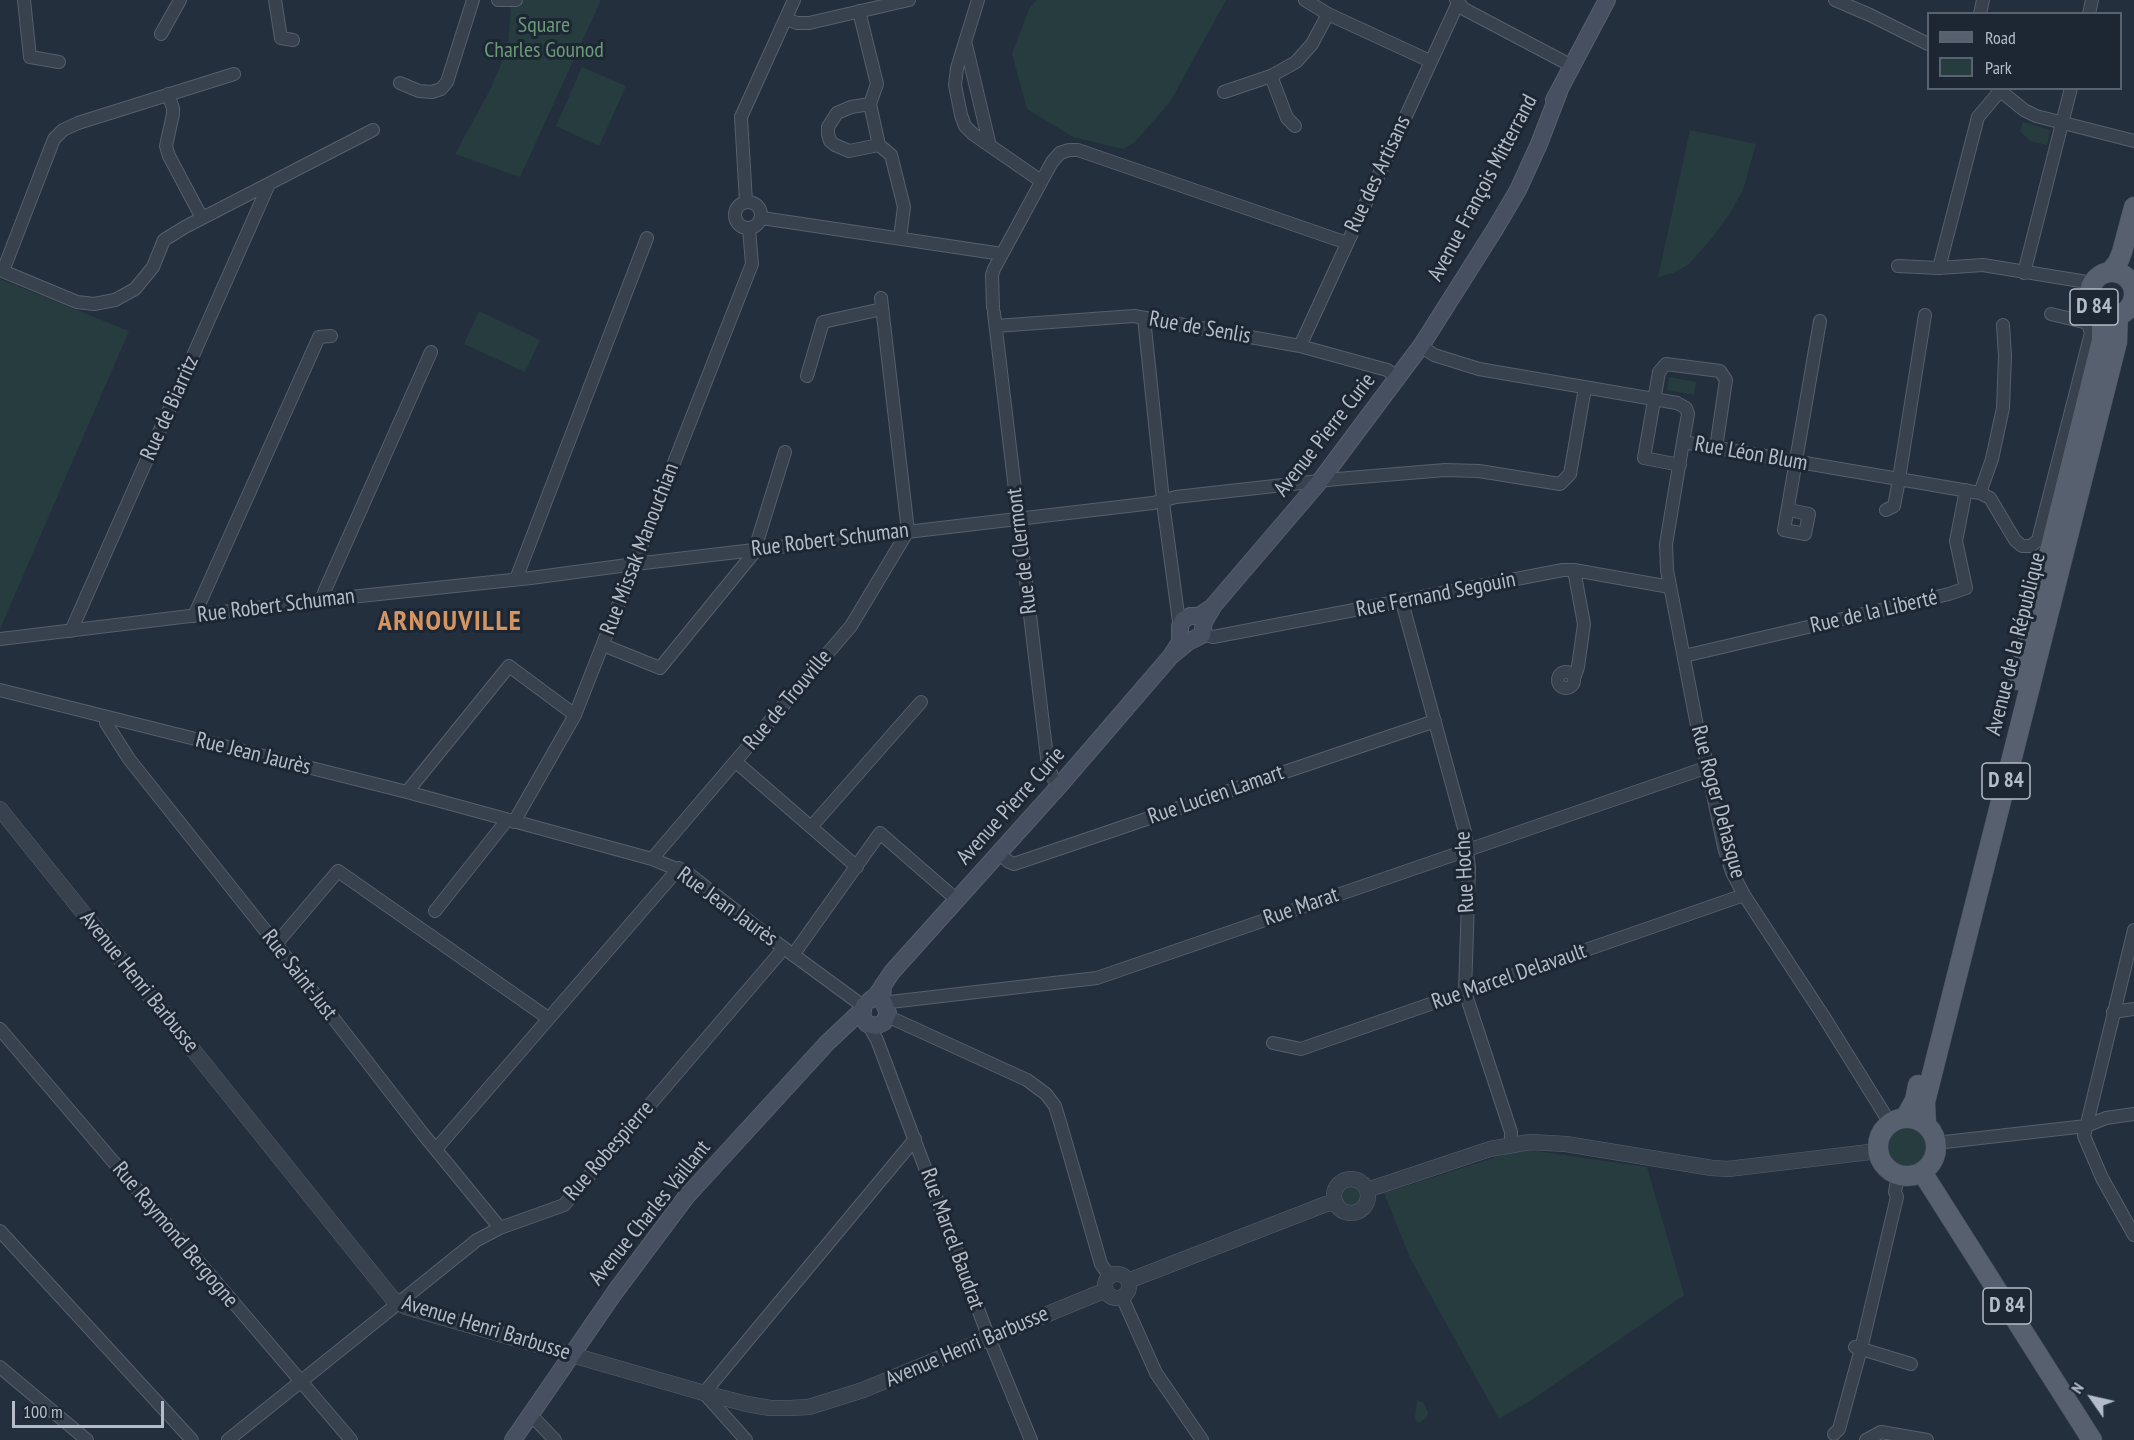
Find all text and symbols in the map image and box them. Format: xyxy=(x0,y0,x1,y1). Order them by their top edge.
legend xyxy=(1927,12,2122,90)
park label: Square Charles Gounod xyxy=(484,13,604,64)
text: Road xyxy=(1985,26,2016,49)
text: Park xyxy=(1985,56,2012,79)
street label: Avenue François Mitterrand xyxy=(1423,90,1543,286)
street label: Rue des Artisans xyxy=(1339,111,1417,237)
road number: D 84 xyxy=(2070,289,2118,325)
street label: Rue de Senlis xyxy=(1147,306,1253,350)
street label: Rue de Biarritz xyxy=(135,352,205,464)
street label: Avenue Pierre Curie xyxy=(1269,368,1381,502)
street label: Rue Léon Blum xyxy=(1693,431,1809,477)
street label: Rue Missak Manouchian xyxy=(595,459,685,639)
street label: Rue de Clermont xyxy=(1001,486,1043,616)
street label: Rue Robert Schuman xyxy=(750,517,910,563)
street label: Avenue de la République xyxy=(1980,550,2052,738)
street label: Rue Fernand Segouin xyxy=(1354,567,1518,623)
street label: Rue Robert Schuman xyxy=(196,583,356,629)
street label: Rue de la Liberté xyxy=(1808,585,1940,639)
district label: ARNOUVILLE xyxy=(378,605,522,639)
street label: Rue de Trouville xyxy=(738,644,838,756)
street label: Rue Roger Dehasque xyxy=(1685,723,1751,881)
street label: Rue Jean Jaurès xyxy=(193,727,313,781)
street label: Avenue Pierre Curie xyxy=(951,742,1071,870)
street label: Rue Lucien Lamart xyxy=(1145,759,1287,831)
road number: D 84 xyxy=(1982,763,2030,799)
street label: Rue Hoche xyxy=(1450,830,1480,914)
street label: Rue Jean Jaurès xyxy=(672,862,782,952)
street label: Rue Marat xyxy=(1260,882,1342,932)
street label: Avenue Henri Barbusse xyxy=(74,906,204,1058)
street label: Rue Saint-Just xyxy=(256,925,342,1025)
street label: Rue Marcel Delavault xyxy=(1428,938,1590,1016)
street label: Rue Robespierre xyxy=(558,1096,660,1206)
street label: Avenue Charles Vaillant xyxy=(583,1135,717,1291)
street label: Rue Raymond Bergogne xyxy=(106,1157,244,1313)
street label: Rue Marcel Baudrat xyxy=(914,1165,990,1313)
road number: D 84 xyxy=(1983,1288,2031,1324)
street label: Avenue Henri Barbusse xyxy=(399,1290,573,1366)
street label: Avenue Henri Barbusse xyxy=(882,1301,1052,1393)
north arrow xyxy=(2062,1368,2122,1428)
text: N xyxy=(2066,1379,2088,1397)
scale bar xyxy=(15,1389,166,1427)
text: 100 m xyxy=(23,1400,63,1423)

